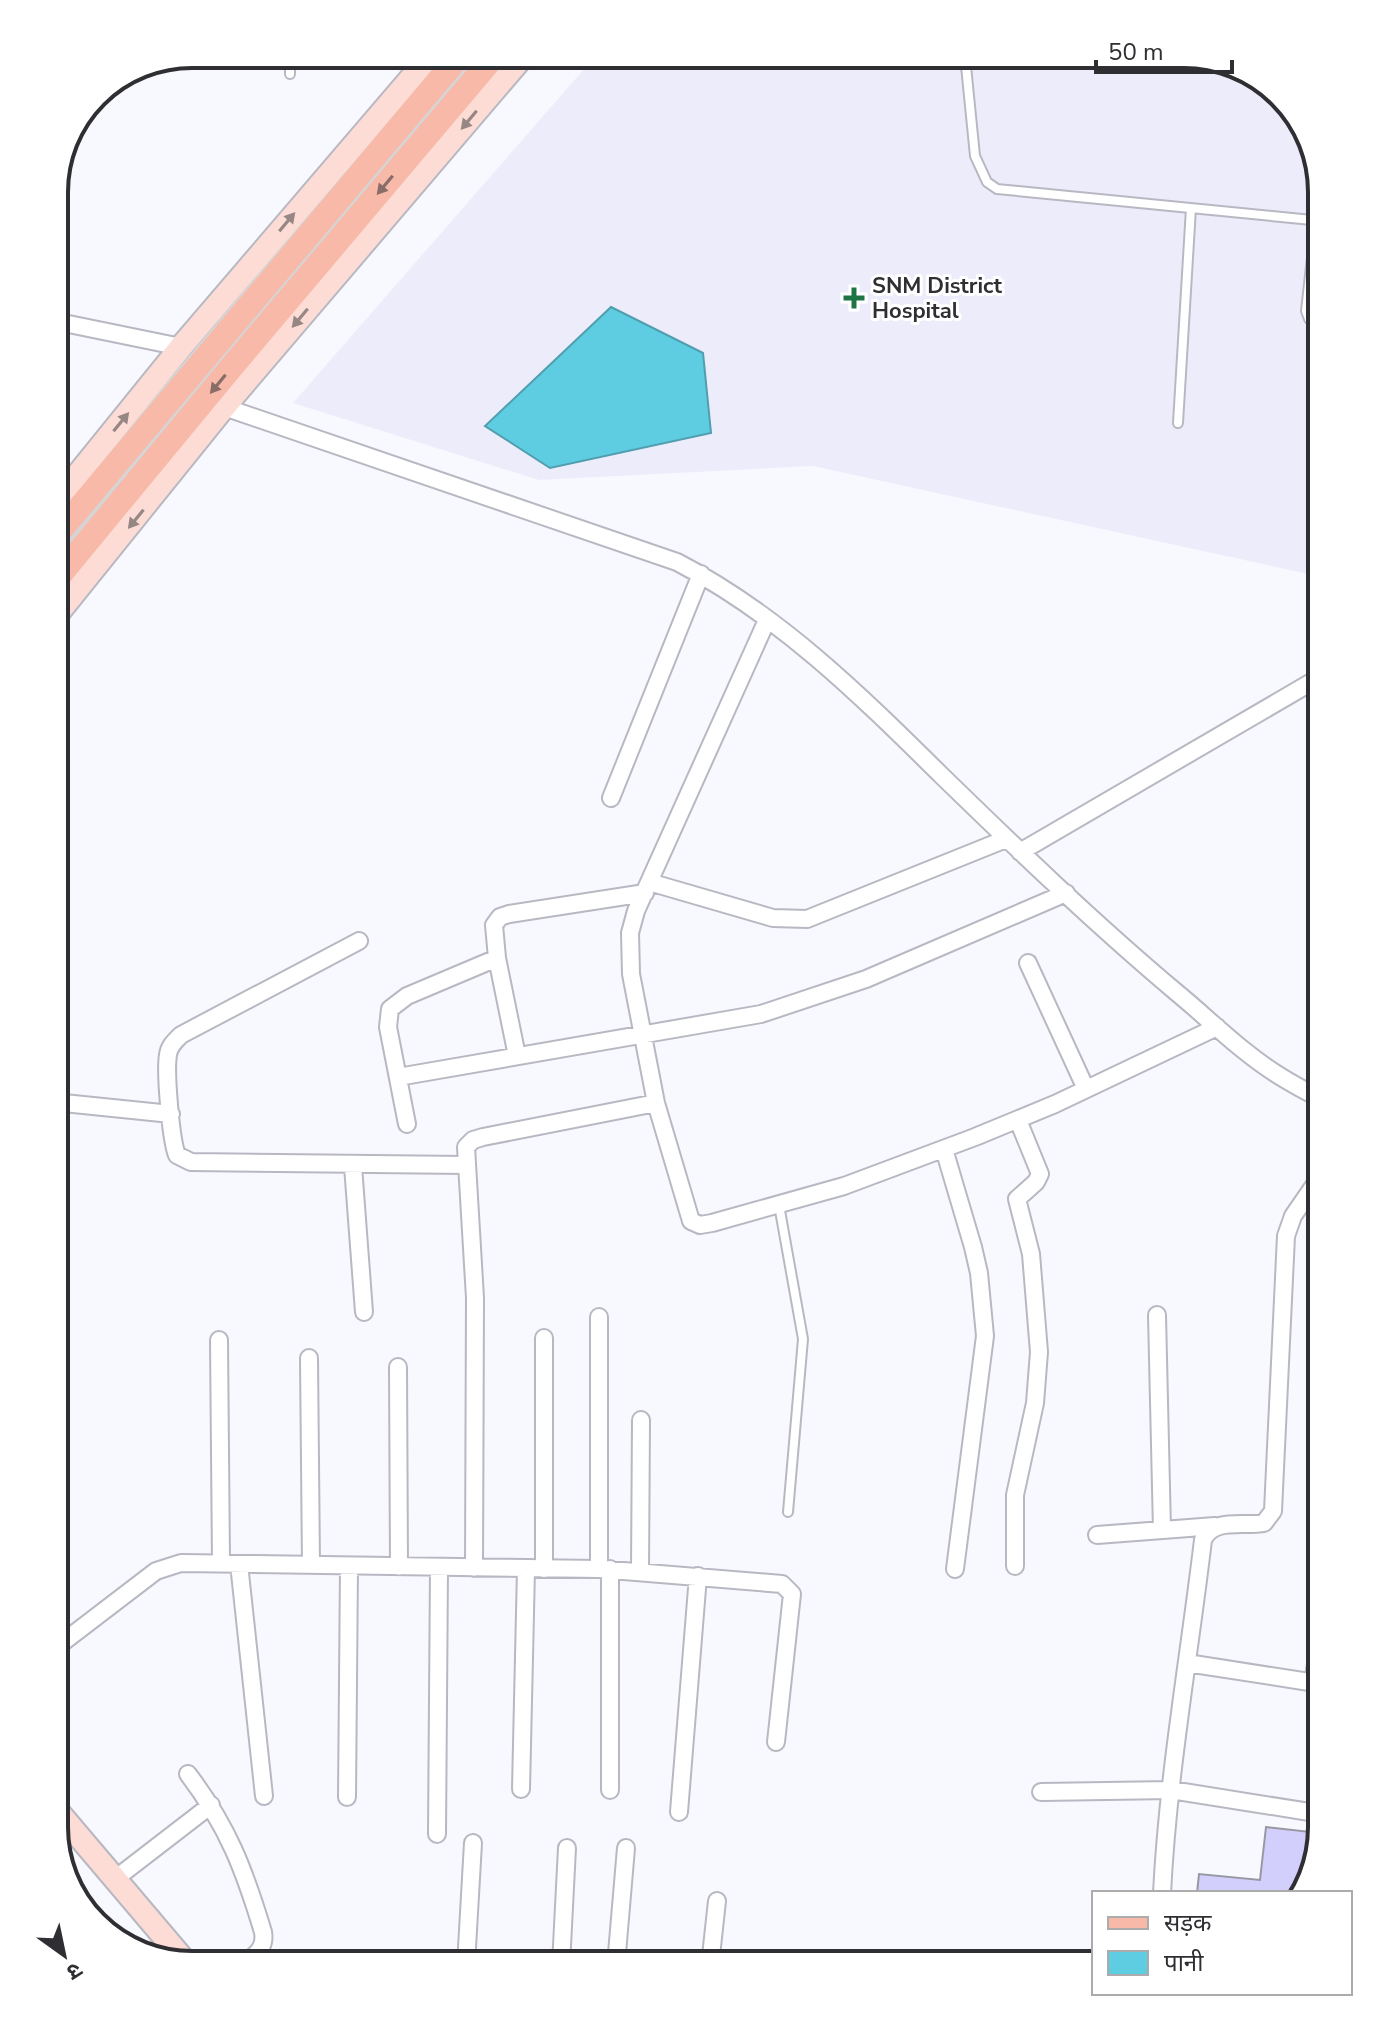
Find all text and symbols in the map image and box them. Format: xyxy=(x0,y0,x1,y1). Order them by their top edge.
scale bar xyxy=(1096,24,1232,74)
text: 50 m xyxy=(1108,36,1164,68)
one-way arrow xyxy=(461,110,478,130)
one-way arrow xyxy=(377,174,394,194)
one-way arrow xyxy=(278,212,295,232)
place label: SNM District Hospital xyxy=(872,271,1002,326)
marker: SNM District Hospital xyxy=(843,287,865,309)
one-way arrow xyxy=(292,308,309,328)
one-way arrow xyxy=(209,373,226,394)
one-way arrow xyxy=(112,412,129,432)
one-way arrow xyxy=(128,509,145,529)
legend xyxy=(1092,1891,1352,1995)
text: सड़क xyxy=(1164,1907,1212,1939)
north arrow xyxy=(24,1915,104,1995)
text: पानी xyxy=(1164,1947,1204,1979)
text: उ xyxy=(60,1955,88,1988)

